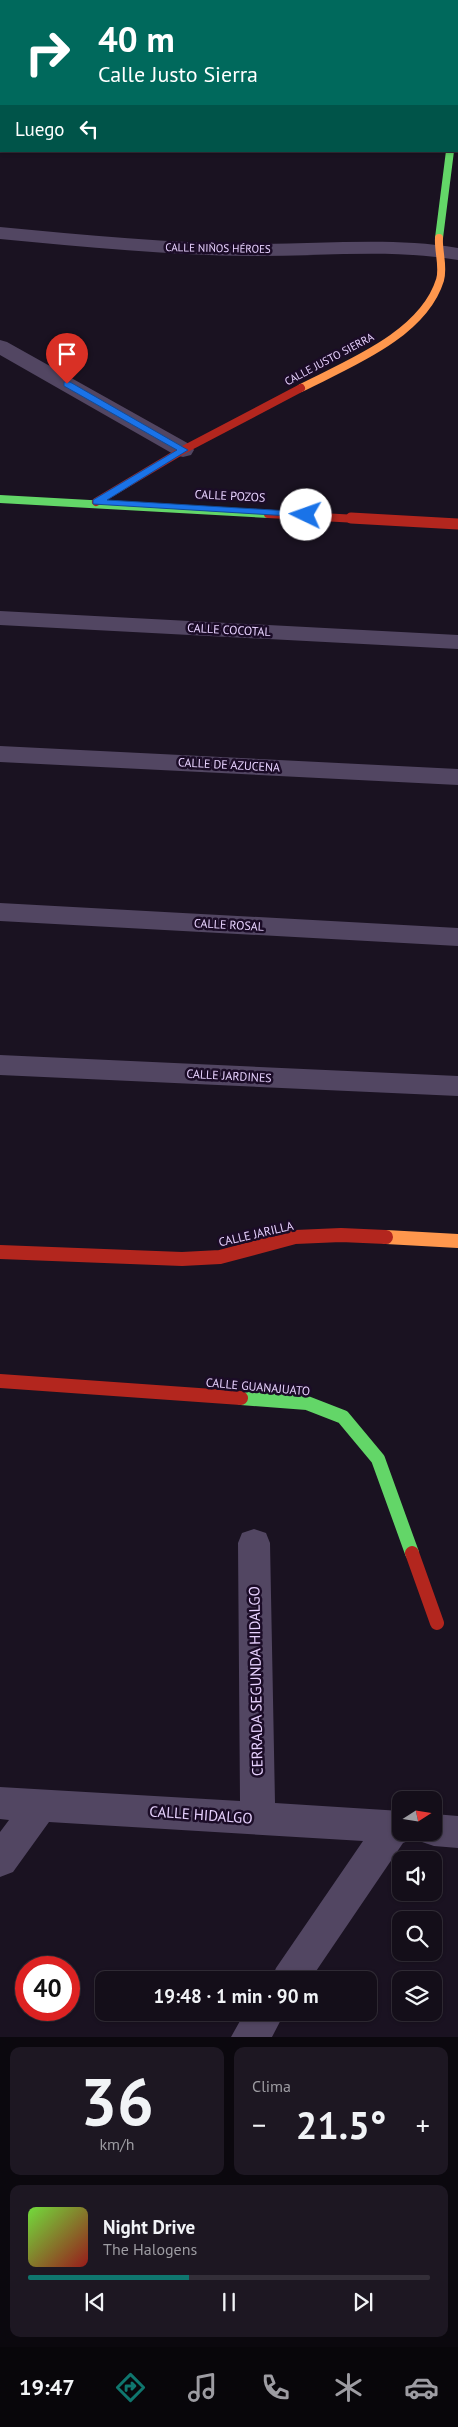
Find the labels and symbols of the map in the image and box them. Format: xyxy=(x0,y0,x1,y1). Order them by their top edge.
street label: CALLE NIÑOS HÉROES xyxy=(165,240,271,256)
street label: CALLE JUSTO SIERRA xyxy=(282,329,377,388)
pin xyxy=(46,333,88,384)
street label: CALLE POZOS xyxy=(194,486,266,505)
position arrow xyxy=(279,488,331,540)
street label: CALLE COCOTAL xyxy=(187,620,271,639)
street label: CALLE DE AZUCENA xyxy=(178,754,280,775)
street label: CALLE ROSAL xyxy=(194,915,264,934)
street label: CALLE JARDINES xyxy=(186,1066,272,1085)
street label: CALLE JARILLA xyxy=(217,1218,295,1249)
street label: CALLE GUANAJUATO xyxy=(205,1374,311,1399)
street label: CERRADA SEGUNDA HIDALGO xyxy=(244,1586,267,1776)
north arrow xyxy=(392,1791,442,1841)
street label: CALLE HIDALGO xyxy=(149,1801,253,1828)
speed limit sign: 40 xyxy=(15,1956,80,2021)

